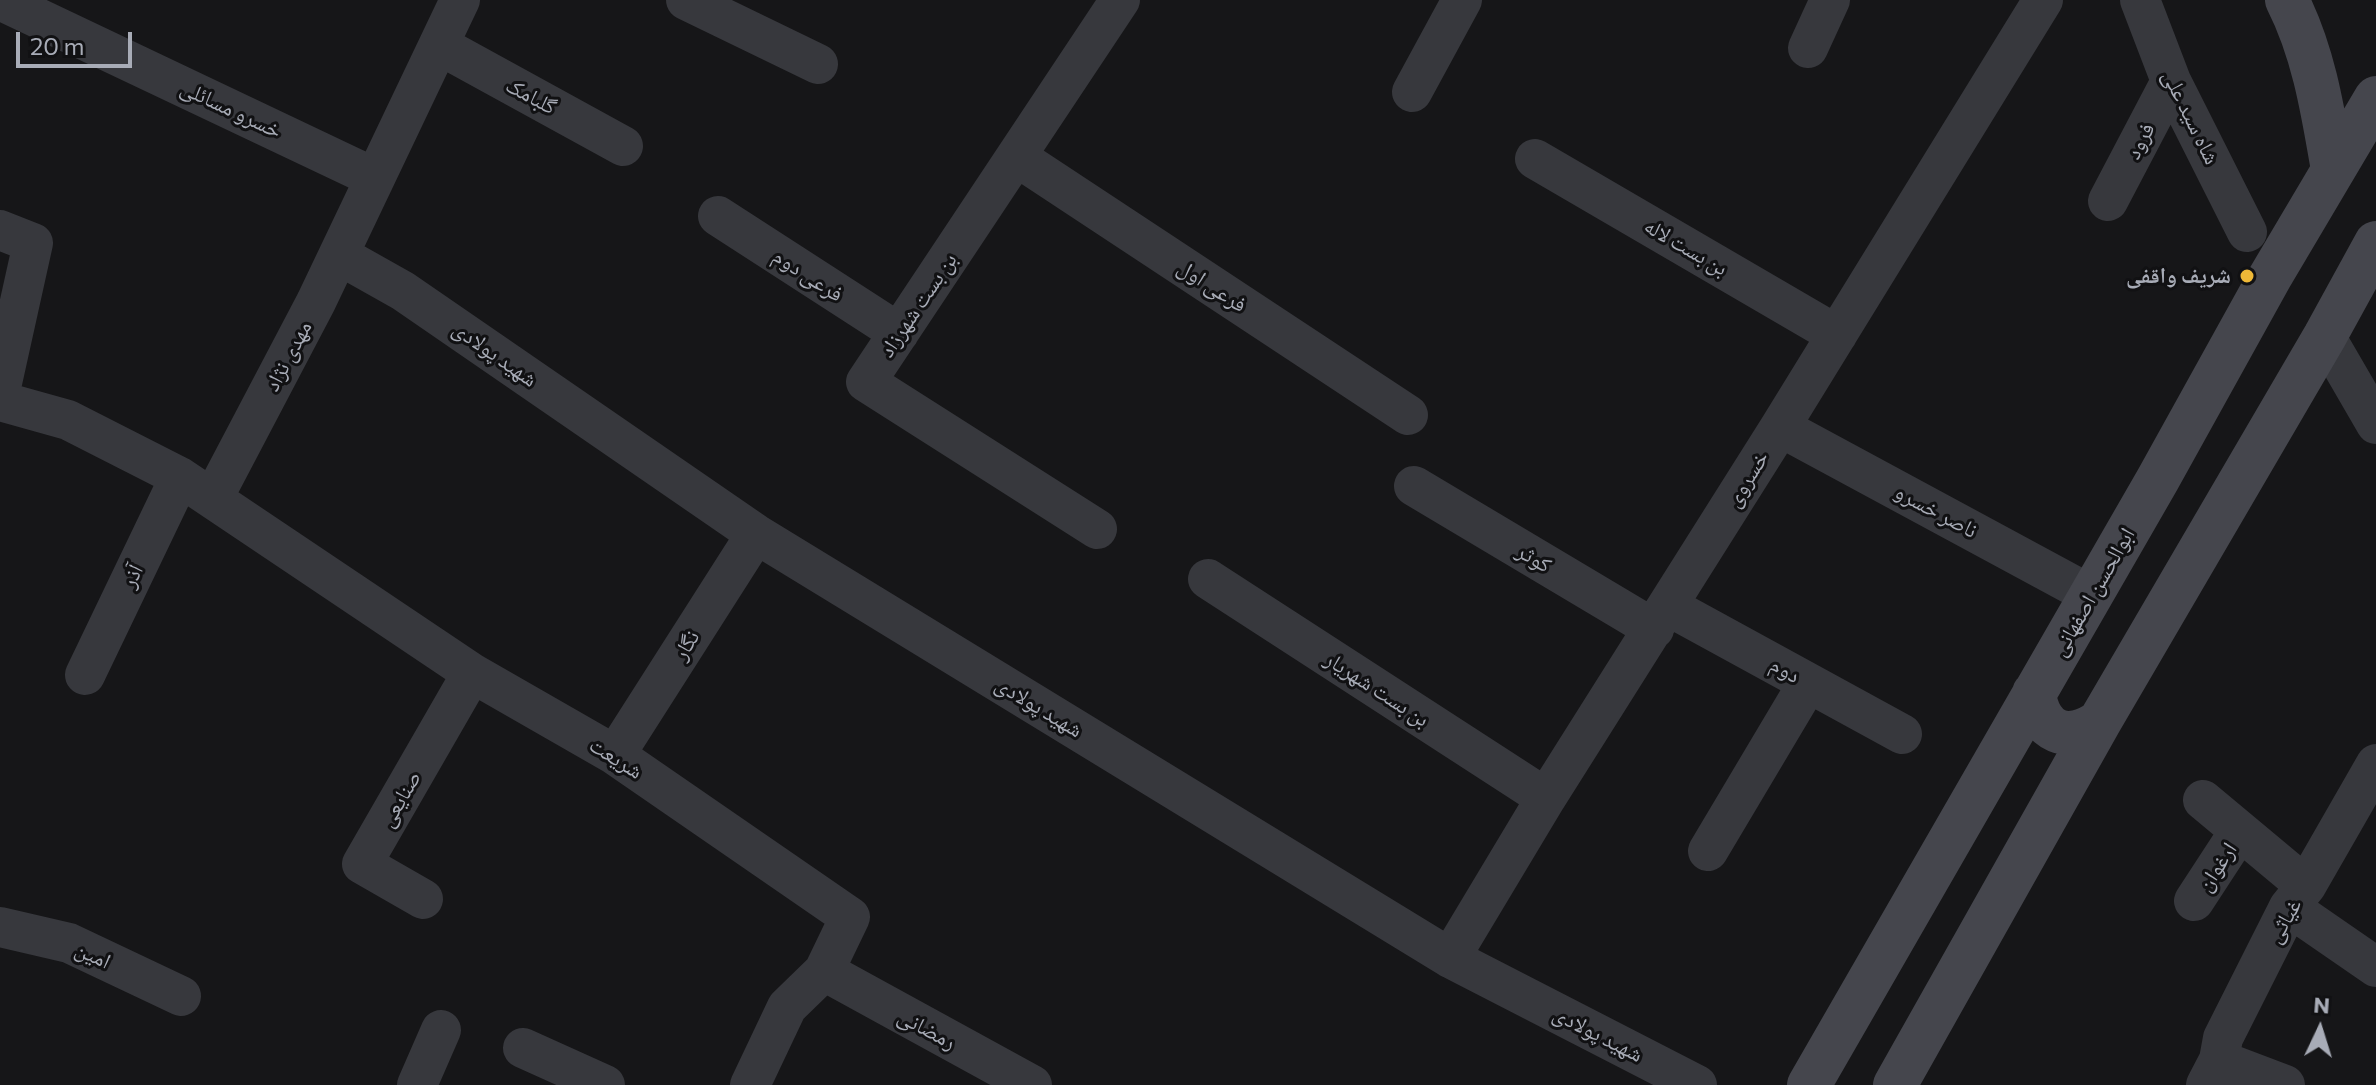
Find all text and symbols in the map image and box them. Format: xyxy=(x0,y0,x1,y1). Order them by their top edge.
scale bar xyxy=(20,16,136,66)
text: 20 m xyxy=(30,31,84,60)
street label: شاه سید علی xyxy=(2157,65,2225,169)
street label: گلبامک xyxy=(501,72,561,120)
street label: خسرو مسائلی xyxy=(176,74,286,144)
street label: فرود xyxy=(2120,118,2160,164)
street label: بن بست لاله xyxy=(1640,213,1732,281)
street label: فرعی دوم xyxy=(768,242,848,308)
street label: بن بست شهرزاد xyxy=(873,248,963,362)
street label: فرعی اول xyxy=(1172,254,1252,318)
place label: شریف واقفی xyxy=(2126,263,2231,289)
marker: شریف واقفی xyxy=(2238,267,2256,285)
street label: شهید پولادی xyxy=(448,315,542,393)
street label: مهدی نژاد xyxy=(259,316,317,396)
street label: خسروی xyxy=(1720,446,1774,512)
street label: ناصر خسرو xyxy=(1890,478,1982,544)
street label: ابوالحسن اصفهانی xyxy=(2046,523,2140,661)
street label: کوثر xyxy=(1512,537,1556,579)
street label: آذر xyxy=(115,560,149,592)
street label: نگار xyxy=(667,625,705,665)
street label: بن بست شهریار xyxy=(1320,645,1434,733)
street label: دوم xyxy=(1765,651,1805,689)
street label: شهید پولادی xyxy=(990,671,1088,743)
street label: شریعت xyxy=(584,731,648,785)
street label: صنایعی xyxy=(373,766,427,832)
street label: ارغوان xyxy=(2191,837,2243,897)
street label: غیاثی xyxy=(2261,894,2307,948)
street label: امین xyxy=(71,935,115,975)
north arrow xyxy=(2280,989,2360,1069)
text: N xyxy=(2313,991,2331,1019)
street label: شهید پولادی xyxy=(1549,1000,1647,1068)
street label: رمضانی xyxy=(893,1003,961,1055)

